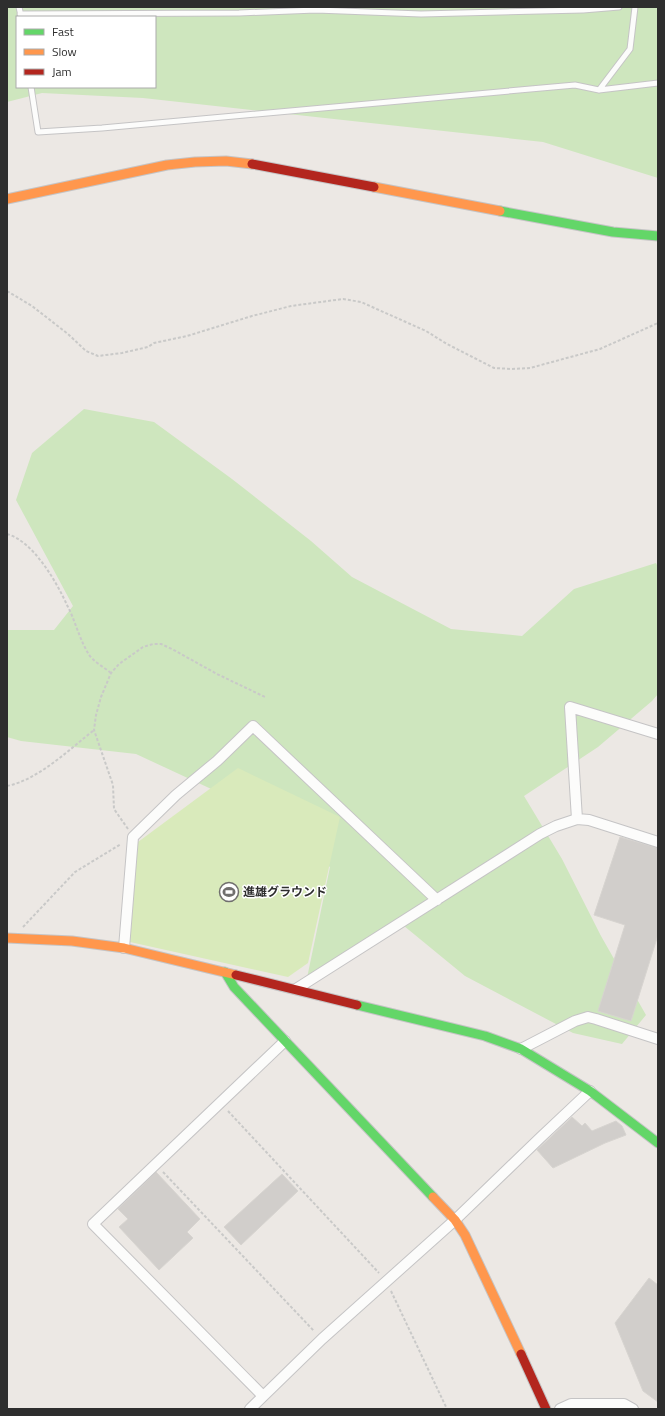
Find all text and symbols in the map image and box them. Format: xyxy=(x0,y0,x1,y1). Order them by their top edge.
legend xyxy=(16,16,156,88)
text: Fast xyxy=(52,22,75,41)
text: Slow xyxy=(52,42,77,61)
text: Jam xyxy=(52,62,72,81)
sports icon: 進雄グラウンド xyxy=(218,881,240,903)
place label: 進雄グラウンド xyxy=(243,882,327,901)

